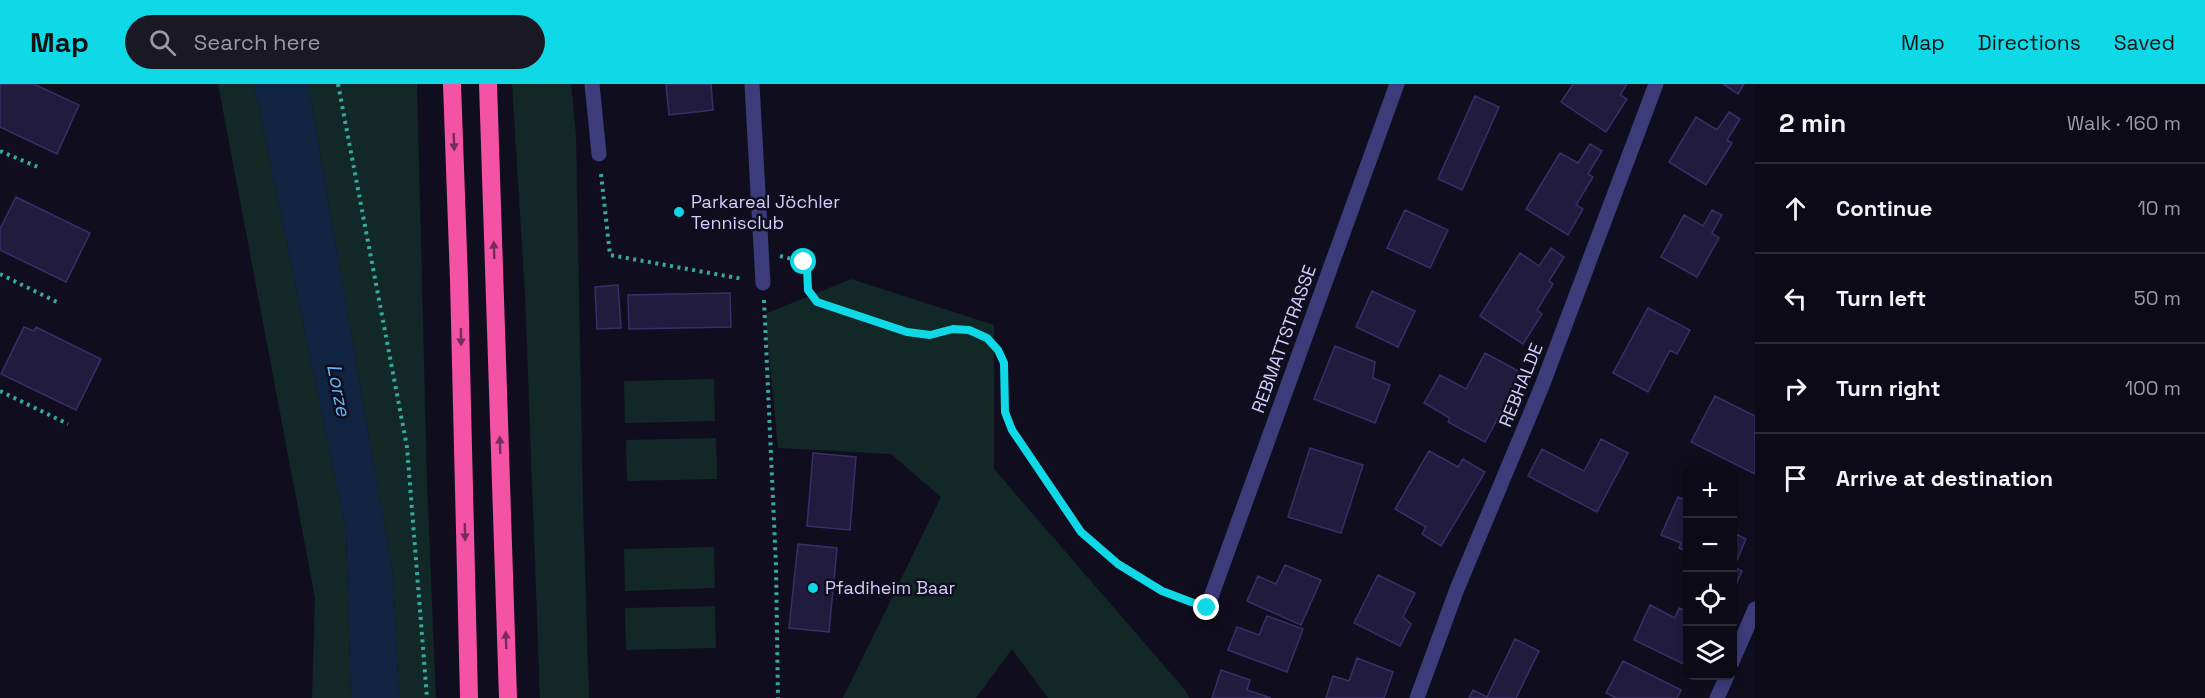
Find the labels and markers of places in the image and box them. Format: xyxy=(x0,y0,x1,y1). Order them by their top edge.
place label: Parkareal Jöchler Tennisclub xyxy=(691,190,840,234)
marker: Parkareal Jöchler Tennisclub xyxy=(672,205,686,219)
place label: Pfadiheim Baar xyxy=(825,576,956,599)
marker: Pfadiheim Baar xyxy=(806,581,820,595)

